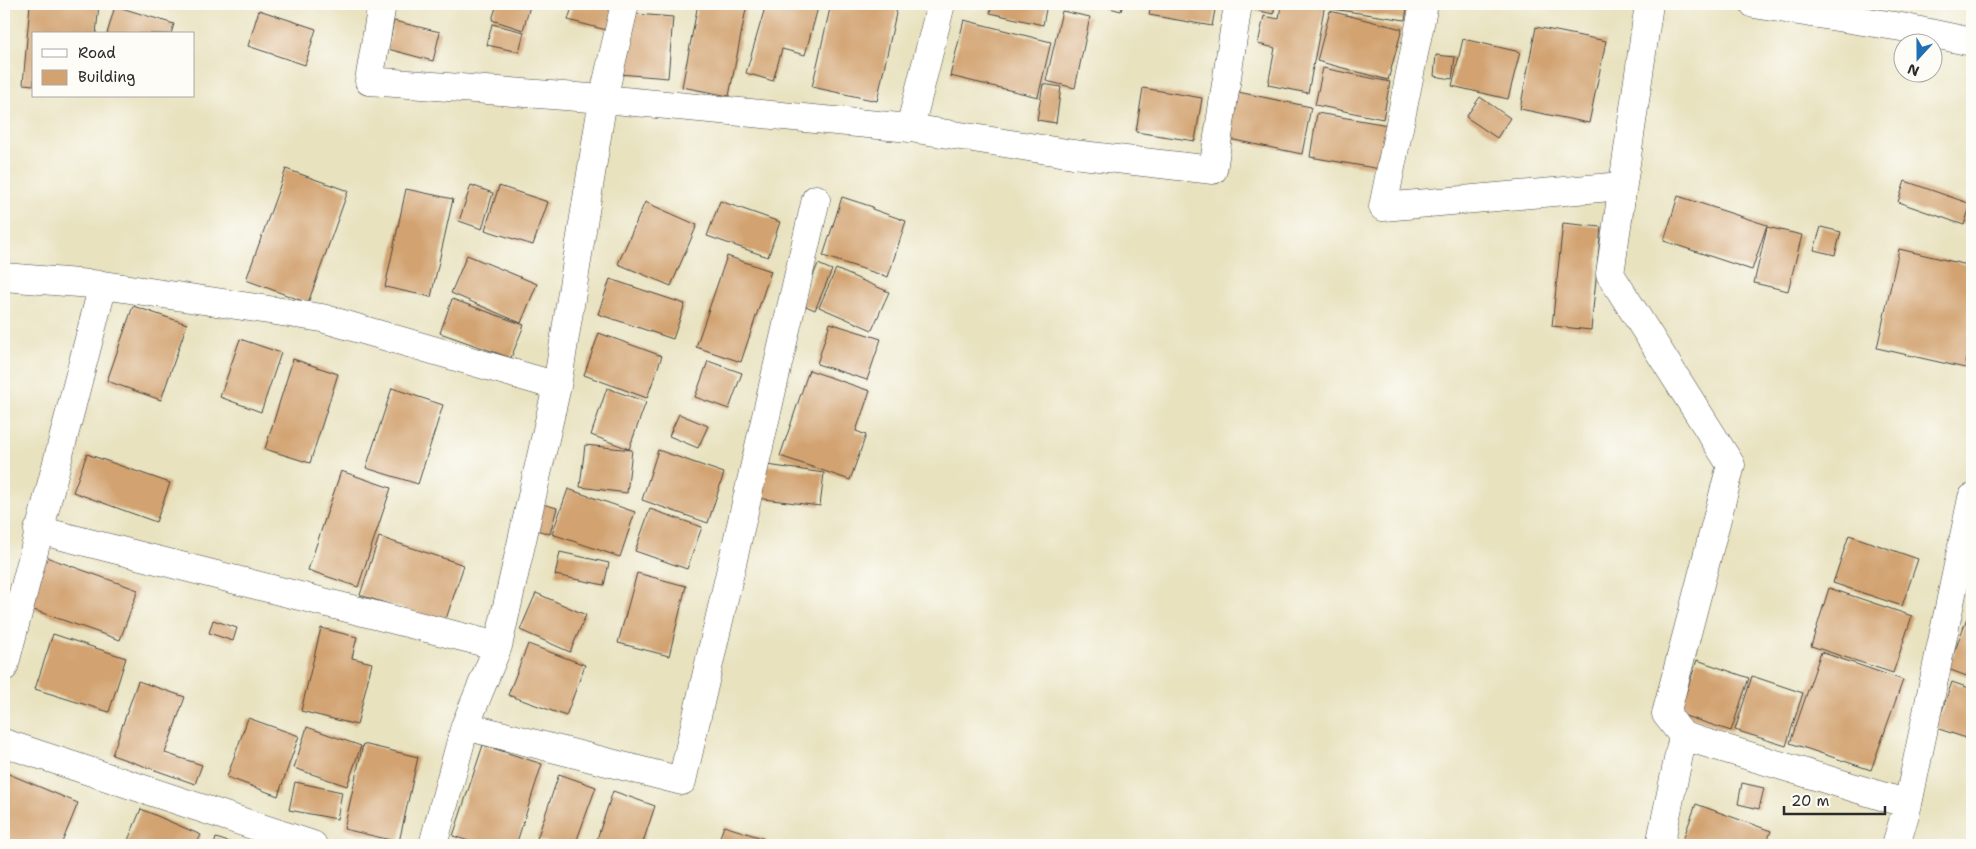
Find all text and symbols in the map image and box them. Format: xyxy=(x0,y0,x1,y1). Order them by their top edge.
legend xyxy=(32,32,195,98)
north arrow xyxy=(1894,32,1944,82)
text: Road xyxy=(78,43,116,63)
text: N xyxy=(1905,60,1922,81)
text: Building xyxy=(78,67,135,87)
scale bar xyxy=(1784,784,1885,816)
text: 20 m xyxy=(1791,791,1830,811)

